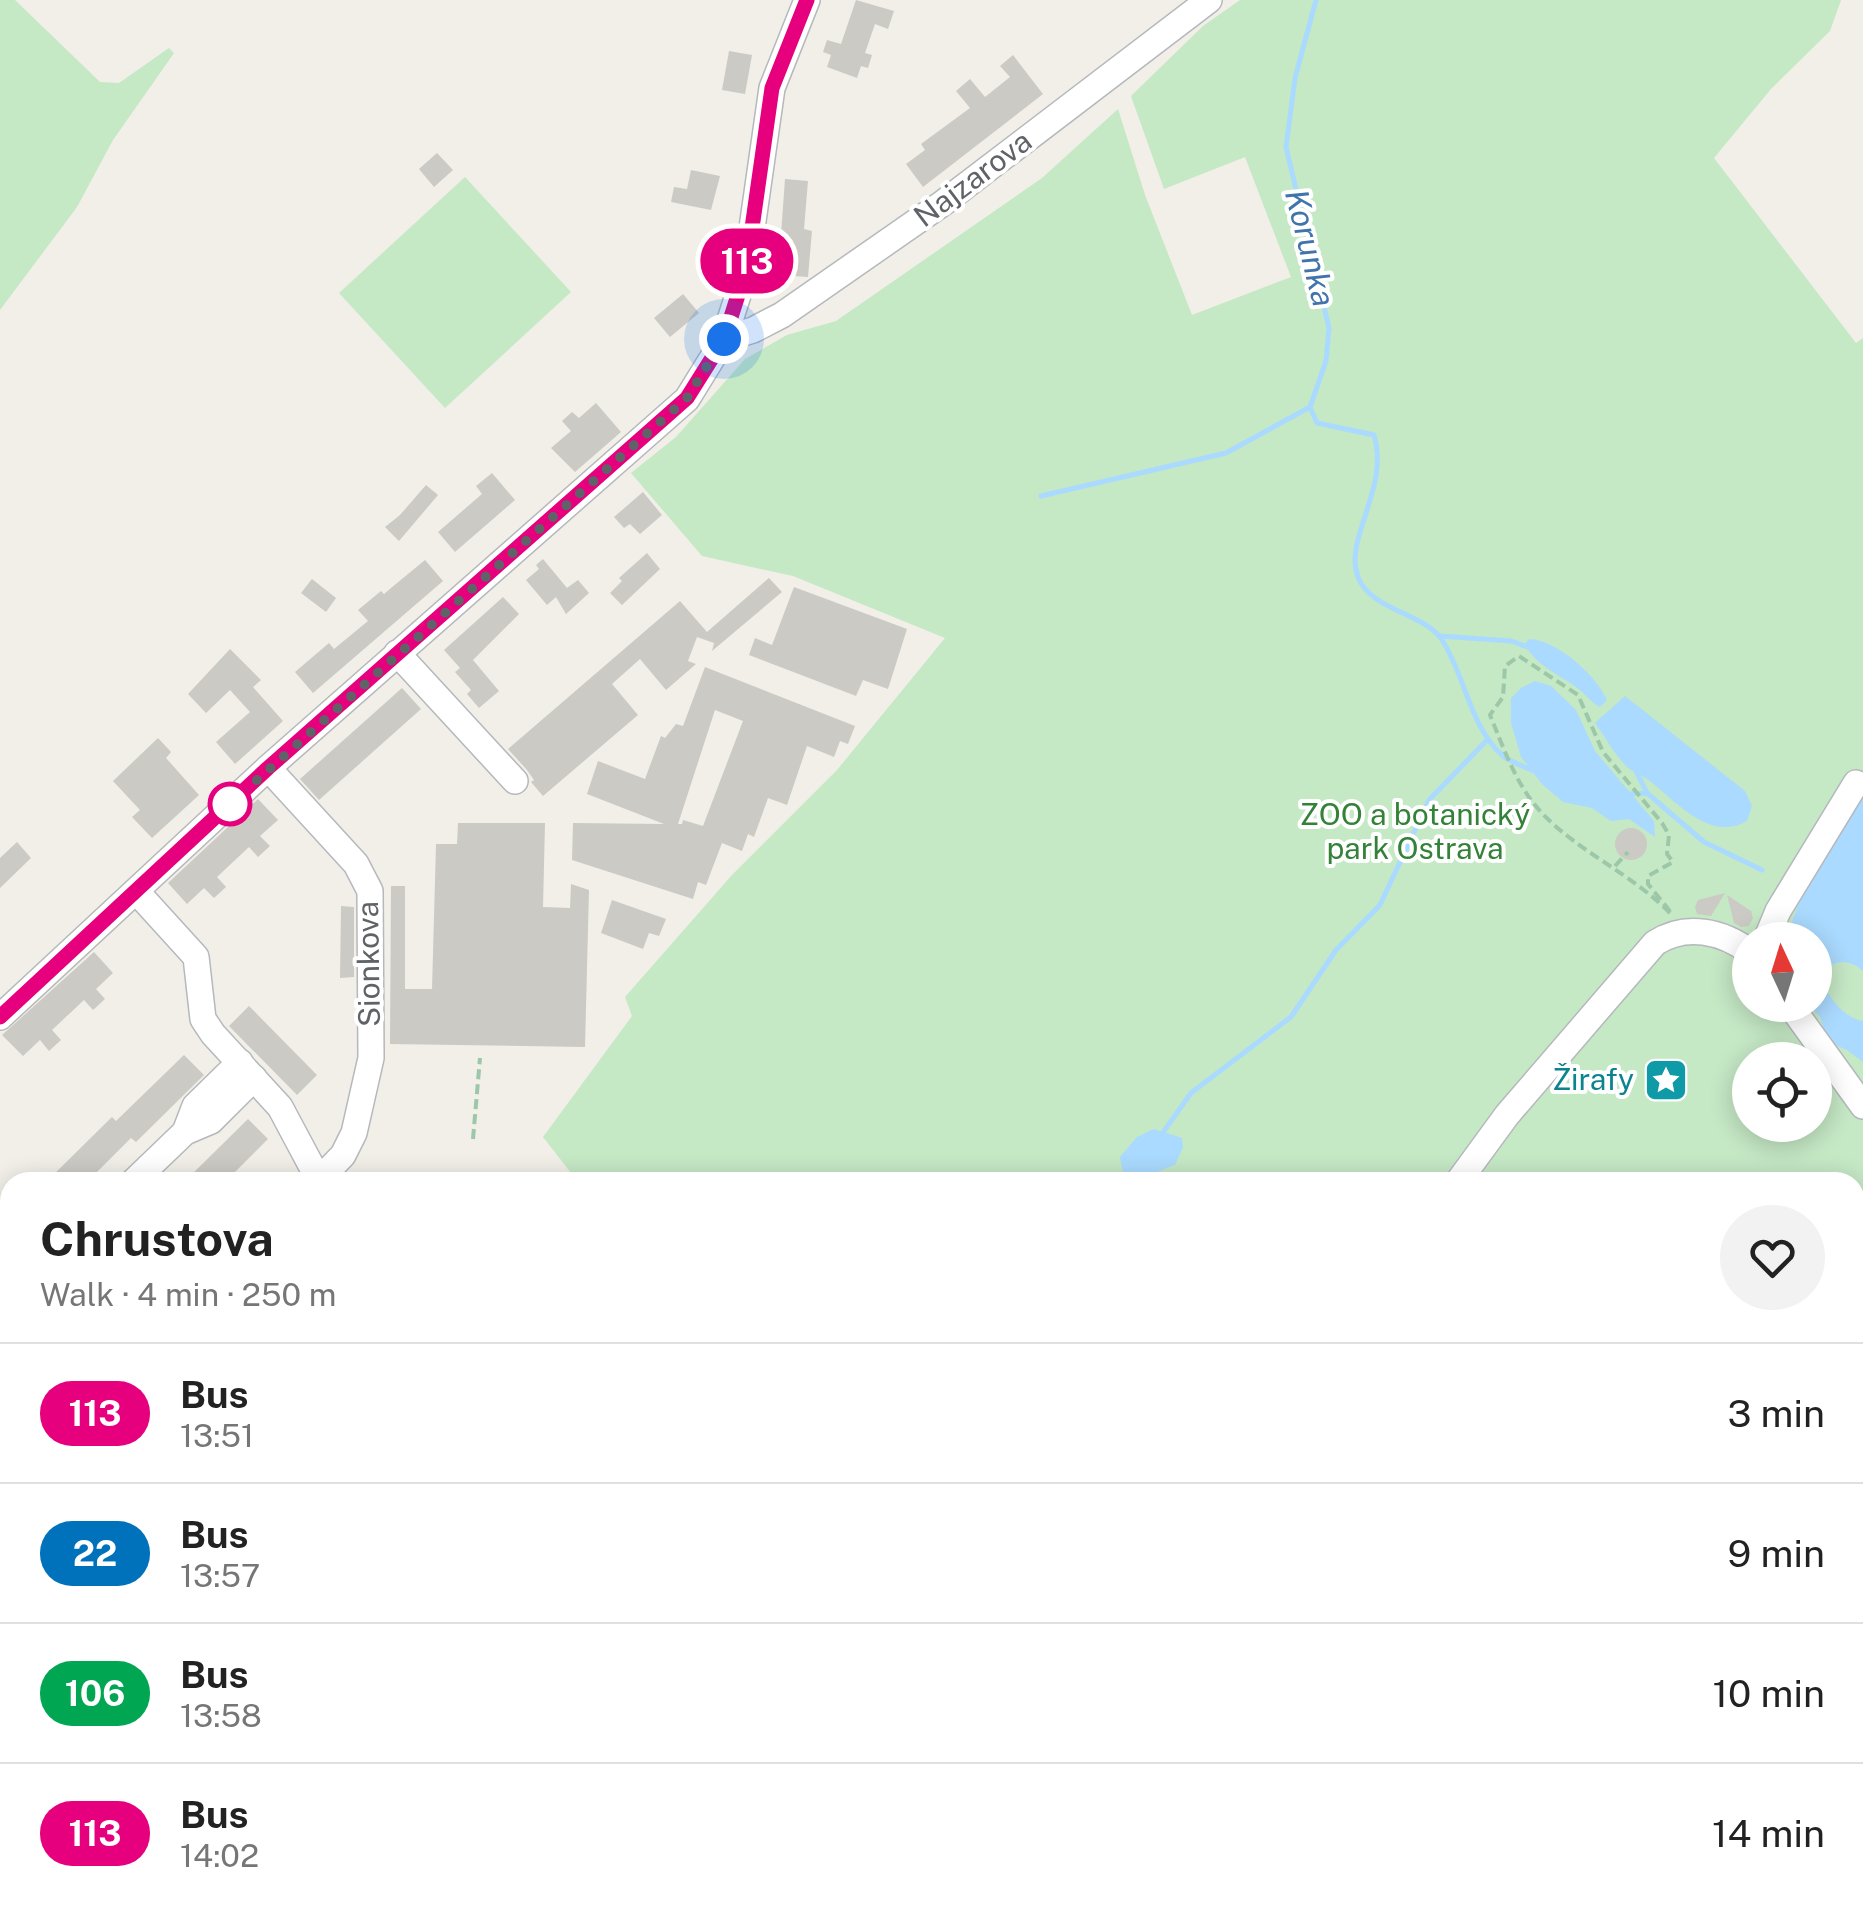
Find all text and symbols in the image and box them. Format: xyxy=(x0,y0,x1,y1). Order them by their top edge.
street label: Najzarova xyxy=(907,122,1038,234)
water label: Korunka xyxy=(1278,185,1343,310)
line badge: 113 xyxy=(690,228,804,294)
text: 113 xyxy=(720,241,774,282)
your location xyxy=(699,314,749,364)
unlabelled marker xyxy=(209,783,251,825)
park label: ZOO a botanický park Ostrava xyxy=(1300,796,1530,866)
street label: Sionkova xyxy=(349,901,387,1027)
north arrow xyxy=(1732,922,1832,1022)
map controls xyxy=(1732,922,1832,1142)
button: locate xyxy=(1732,1042,1832,1142)
place icon: Žirafy xyxy=(1643,1057,1689,1103)
place label: Žirafy xyxy=(1552,1061,1634,1097)
button: heart xyxy=(1720,1205,1825,1310)
text: Chrustova xyxy=(40,1210,274,1267)
text: Walk · 4 min · 250 m xyxy=(40,1276,336,1313)
text: Bus xyxy=(180,1372,249,1417)
text: 3 min xyxy=(1727,1391,1825,1436)
text: 113 xyxy=(68,1393,122,1434)
text: 13:51 xyxy=(180,1417,254,1454)
text: Bus xyxy=(180,1512,249,1557)
text: 9 min xyxy=(1728,1531,1825,1576)
text: 22 xyxy=(73,1533,117,1574)
text: 13:57 xyxy=(180,1557,260,1594)
text: Bus xyxy=(180,1652,249,1697)
text: 10 min xyxy=(1713,1671,1825,1716)
text: 106 xyxy=(65,1673,125,1714)
text: 13:58 xyxy=(180,1697,262,1734)
text: Bus xyxy=(180,1792,249,1837)
text: 14 min xyxy=(1712,1811,1825,1856)
text: 113 xyxy=(68,1813,122,1854)
text: 14:02 xyxy=(180,1837,259,1874)

